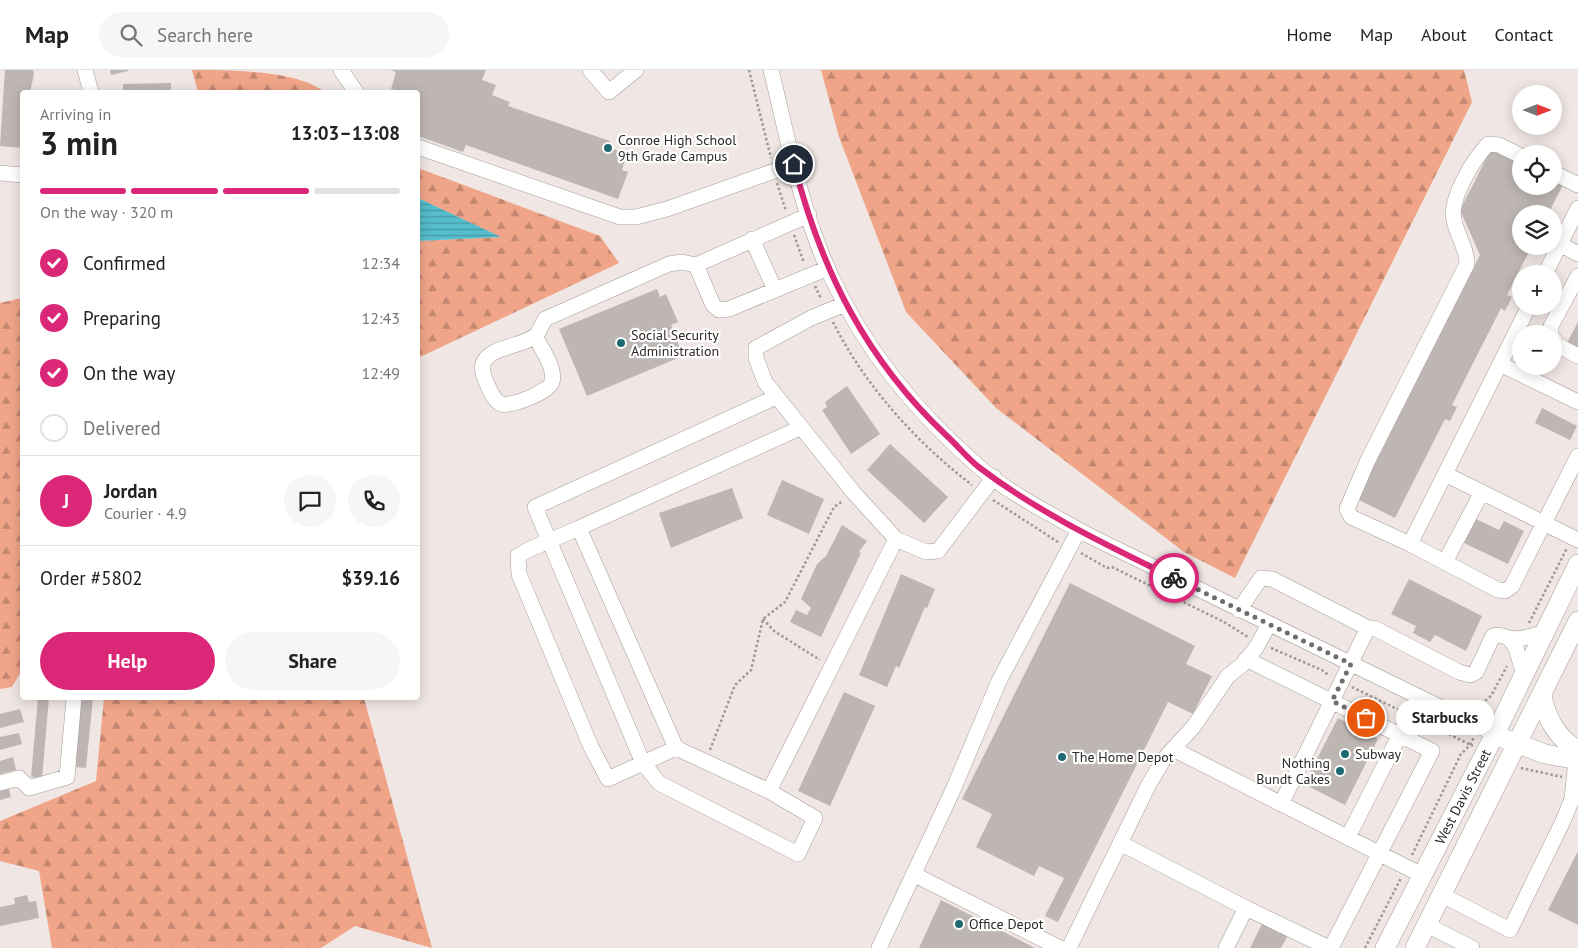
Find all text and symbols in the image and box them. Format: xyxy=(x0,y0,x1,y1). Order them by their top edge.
search box xyxy=(99,12,449,57)
text: Map xyxy=(25,19,69,50)
icon: search xyxy=(117,21,145,49)
text: Search here xyxy=(157,23,253,47)
text: Home xyxy=(1286,23,1332,46)
text: Map xyxy=(1360,23,1393,46)
text: About xyxy=(1421,23,1467,46)
text: Contact xyxy=(1495,23,1553,46)
north arrow xyxy=(1512,85,1562,135)
map controls xyxy=(1512,85,1562,375)
text: Arriving in xyxy=(40,104,111,124)
text: 13:03–13:08 xyxy=(291,121,400,145)
text: 3 min xyxy=(40,122,118,164)
place label: Conroe High School 9th Grade Campus xyxy=(618,131,736,165)
marker: Conroe High School 9th Grade Campus xyxy=(602,142,614,154)
pin xyxy=(773,143,815,185)
button: locate xyxy=(1512,145,1562,195)
icon: home xyxy=(780,150,808,178)
text: On the way · 320 m xyxy=(40,202,173,222)
button: layers xyxy=(1512,205,1562,255)
icon: check xyxy=(40,249,68,277)
text: Confirmed xyxy=(83,251,166,275)
text: 12:34 xyxy=(362,253,400,273)
button: + xyxy=(1512,265,1562,315)
icon: check xyxy=(40,304,68,332)
text: Preparing xyxy=(83,306,161,330)
text: 12:43 xyxy=(362,308,400,328)
button: − xyxy=(1512,325,1562,375)
place label: Social Security Administration xyxy=(631,326,719,360)
marker: Social Security Administration xyxy=(615,337,627,349)
icon: check xyxy=(40,359,68,387)
text: On the way xyxy=(83,361,175,385)
text: 12:49 xyxy=(362,363,400,383)
text: Delivered xyxy=(83,416,161,440)
button: chat xyxy=(284,475,336,527)
button: phone xyxy=(348,475,400,527)
text: Jordan xyxy=(104,479,157,503)
text: J xyxy=(63,489,69,513)
text: Courier · 4.9 xyxy=(104,503,187,523)
courier xyxy=(1149,553,1199,603)
icon: bike xyxy=(1160,564,1188,592)
text: Order #5802 xyxy=(40,566,143,590)
text: $39.16 xyxy=(341,566,400,590)
button: Help xyxy=(40,632,215,690)
button: Share xyxy=(225,632,400,690)
pin xyxy=(1345,697,1387,739)
callout: Starbucks xyxy=(1396,700,1494,736)
icon: bag xyxy=(1352,704,1380,732)
text: Starbucks xyxy=(1412,707,1478,727)
place label: Subway xyxy=(1355,745,1402,763)
street label: West Davis Street xyxy=(1431,746,1495,847)
place label: The Home Depot xyxy=(1072,748,1174,766)
marker: Subway xyxy=(1339,748,1351,760)
marker: The Home Depot xyxy=(1056,751,1068,763)
place label: Nothing Bundt Cakes xyxy=(1256,754,1330,788)
marker: Nothing Bundt Cakes xyxy=(1334,765,1346,777)
place label: Office Depot xyxy=(969,915,1044,933)
marker: Office Depot xyxy=(953,918,965,930)

